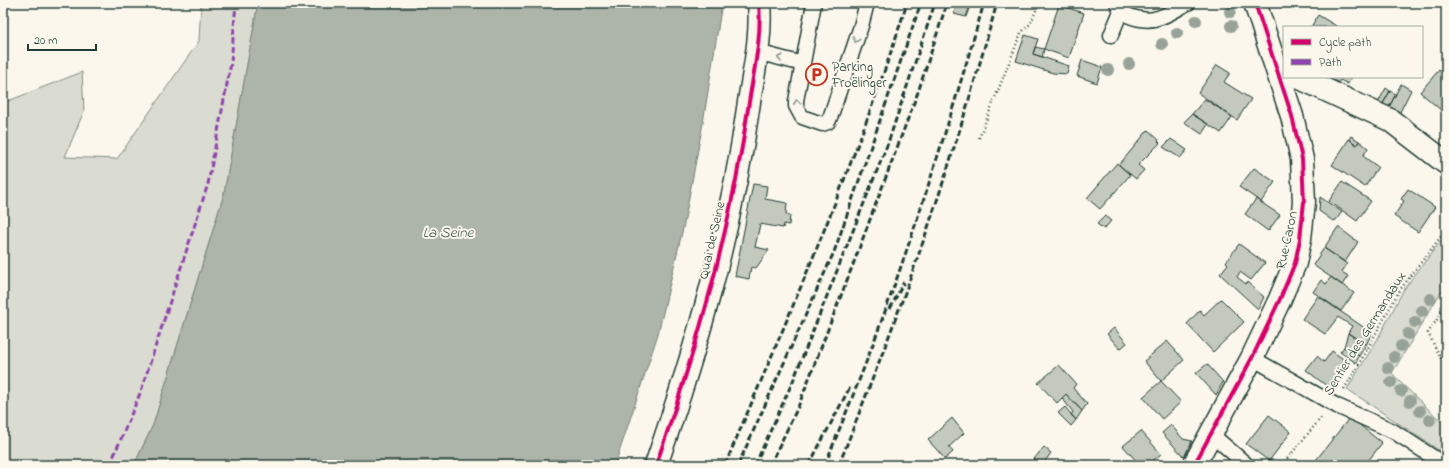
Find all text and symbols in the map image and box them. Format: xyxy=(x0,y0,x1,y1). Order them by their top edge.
scale bar xyxy=(28,26,96,52)
legend xyxy=(1283,26,1423,78)
text: 20 m xyxy=(34,32,57,50)
text: Cycle path xyxy=(1319,34,1371,53)
one-way arrow xyxy=(852,37,861,44)
one-way arrow xyxy=(777,54,784,63)
text: Path xyxy=(1319,54,1342,72)
place label: Parking Froëlinger xyxy=(831,57,887,95)
parking icon: Parking Froëlinger xyxy=(804,61,830,87)
one-way arrow xyxy=(793,99,802,106)
street label: Quai de Seine xyxy=(693,199,732,281)
street label: Rue Caron xyxy=(1271,209,1304,271)
water label: La Seine xyxy=(423,222,475,244)
street label: Sentier des Germandaux xyxy=(1319,268,1412,400)

